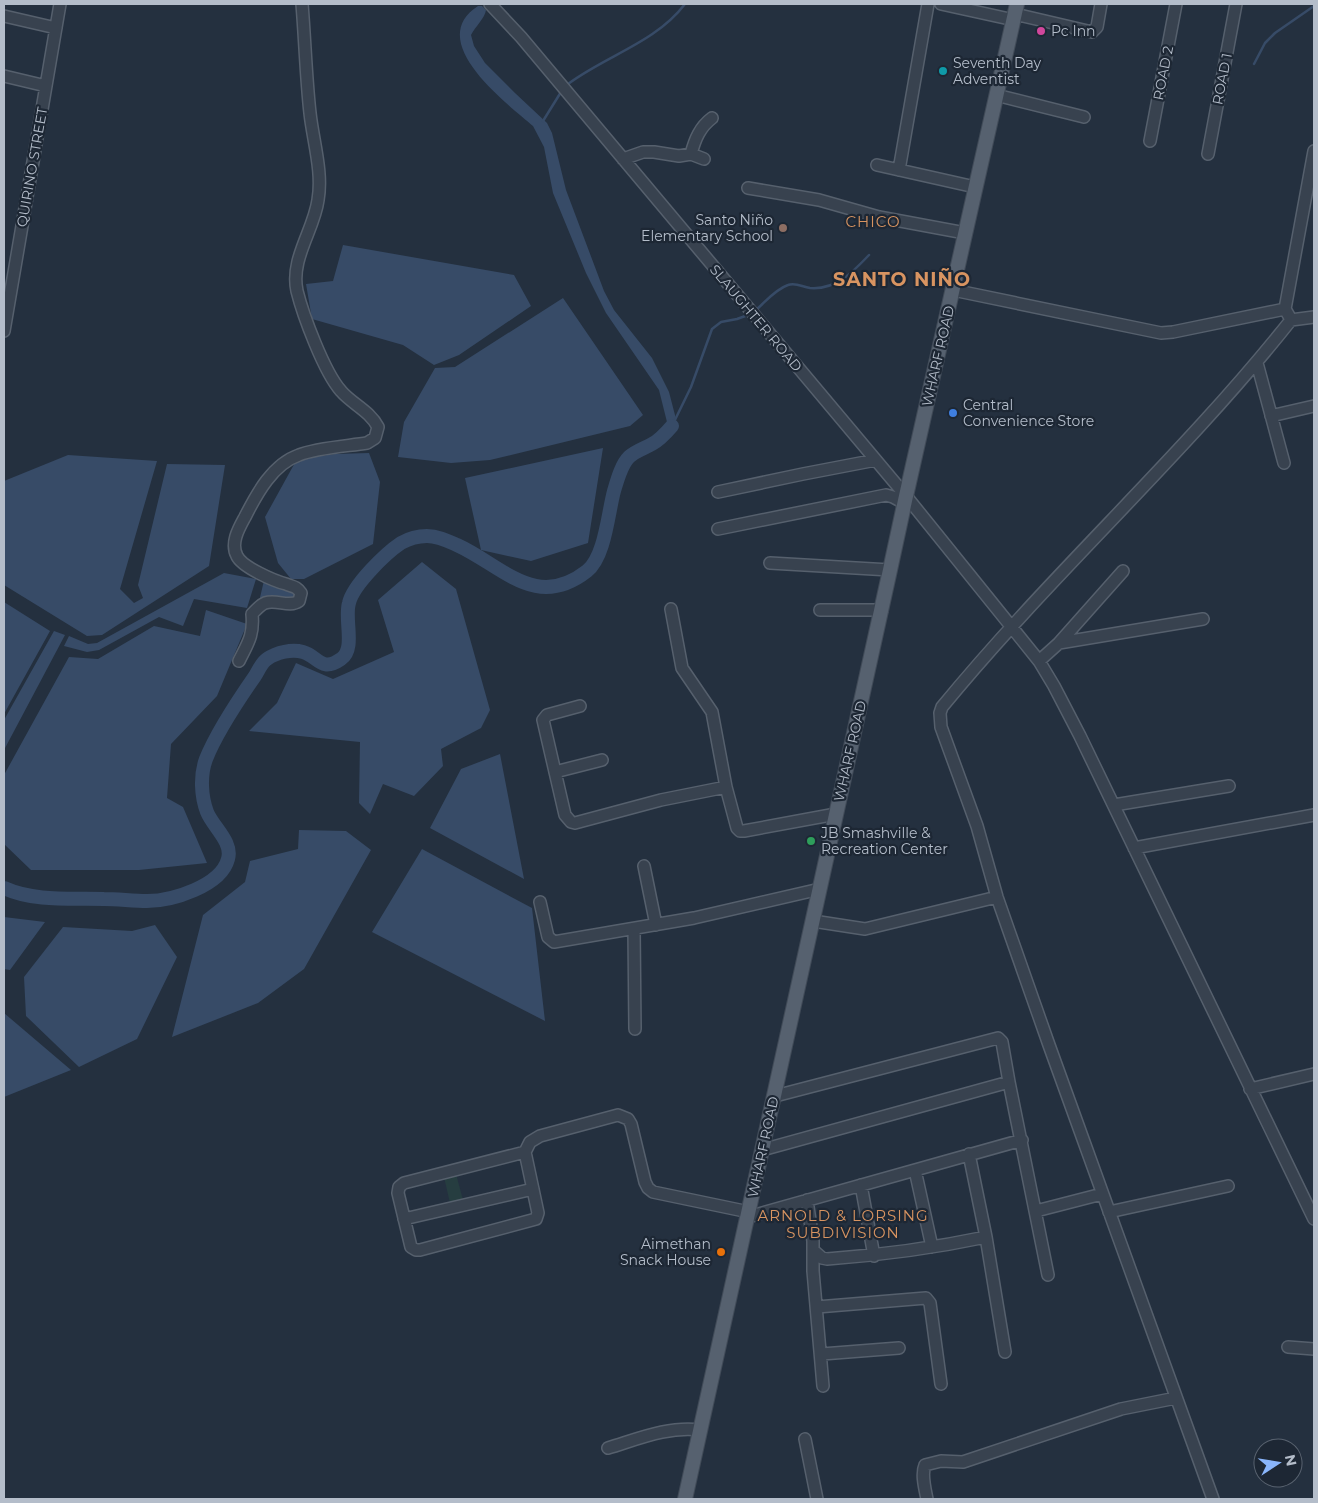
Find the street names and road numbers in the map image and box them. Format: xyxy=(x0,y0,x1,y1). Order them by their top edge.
street label: ROAD 2 xyxy=(1149,44,1177,102)
street label: ROAD 1 xyxy=(1208,52,1236,106)
street label: QUIRINO STREET xyxy=(13,106,51,228)
street label: SLAUGHTER ROAD xyxy=(706,261,806,375)
street label: WHARF ROAD xyxy=(918,304,958,408)
street label: WHARF ROAD xyxy=(830,699,870,803)
street label: WHARF ROAD xyxy=(744,1095,782,1199)

